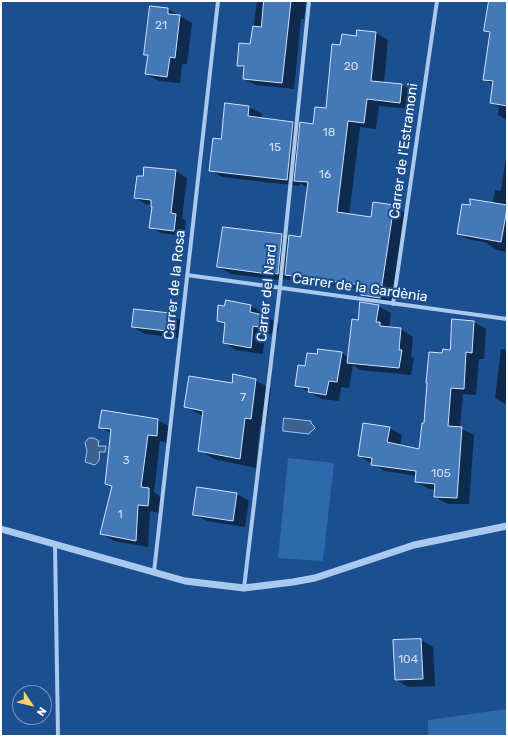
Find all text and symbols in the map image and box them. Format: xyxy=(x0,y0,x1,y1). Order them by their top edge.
house number: 21 xyxy=(155,19,167,33)
house number: 20 xyxy=(344,60,358,74)
street label: Carrer de l'Estramoni xyxy=(386,82,422,220)
house number: 18 xyxy=(323,126,335,140)
house number: 15 xyxy=(269,141,281,155)
house number: 16 xyxy=(319,168,331,182)
street label: Carrer de la Rosa xyxy=(161,229,189,341)
street label: Carrer del Nard xyxy=(254,243,280,343)
street label: Carrer de la Gardènia xyxy=(291,270,429,306)
house number: 7 xyxy=(240,391,246,405)
house number: 3 xyxy=(122,454,130,468)
house number: 105 xyxy=(431,467,451,481)
house number: 1 xyxy=(117,508,123,522)
house number: 104 xyxy=(398,653,418,667)
north arrow xyxy=(12,685,52,725)
text: N xyxy=(34,705,49,719)

